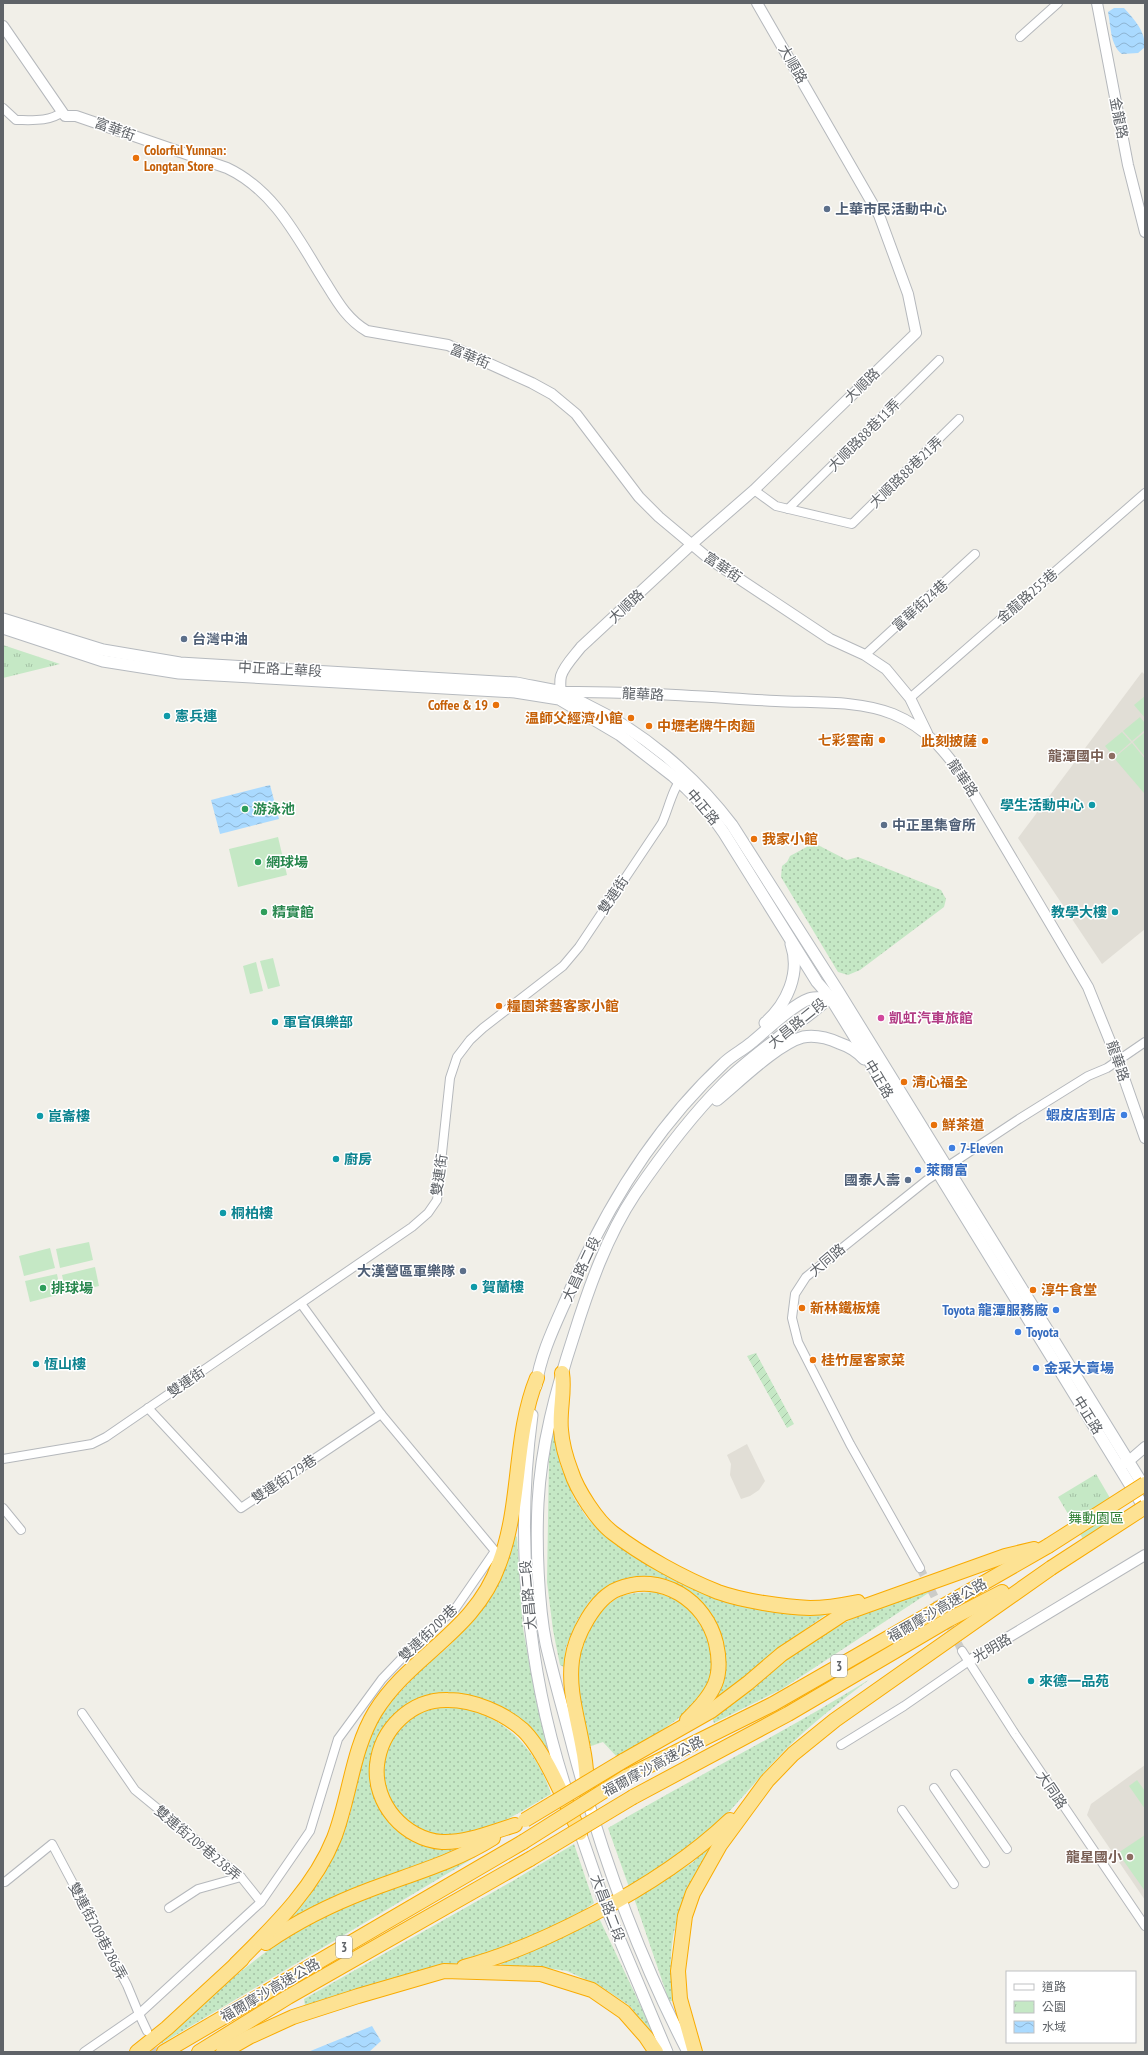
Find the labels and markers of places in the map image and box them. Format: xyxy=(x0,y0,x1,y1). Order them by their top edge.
place label: Colorful Yunnan: Longtan Store xyxy=(144,141,227,175)
marker: Colorful Yunnan: Longtan Store xyxy=(131,153,141,163)
place label: 上華市民活動中心 xyxy=(835,200,947,218)
marker: 上華市民活動中心 xyxy=(822,204,832,214)
place label: 台灣中油 xyxy=(192,630,248,648)
marker: 台灣中油 xyxy=(179,634,189,644)
place label: Coffee & 19 xyxy=(428,696,488,714)
marker: Coffee & 19 xyxy=(491,700,501,710)
place label: 憲兵連 xyxy=(175,707,217,725)
place label: 温師父經濟小館 xyxy=(525,709,623,727)
marker: 憲兵連 xyxy=(162,711,172,721)
marker: 温師父經濟小館 xyxy=(626,713,636,723)
place label: 中壢老牌牛肉麵 xyxy=(657,717,755,735)
marker: 中壢老牌牛肉麵 xyxy=(644,721,654,731)
place label: 七彩雲南 xyxy=(818,731,874,749)
place label: 此刻披薩 xyxy=(921,732,977,750)
marker: 七彩雲南 xyxy=(877,735,887,745)
marker: 此刻披薩 xyxy=(980,736,990,746)
place label: 龍潭國中 xyxy=(1048,747,1104,765)
marker: 龍潭國中 xyxy=(1107,751,1117,761)
place label: 學生活動中心 xyxy=(1000,796,1084,814)
place label: 游泳池 xyxy=(253,800,295,818)
marker: 學生活動中心 xyxy=(1087,800,1097,810)
marker: 游泳池 xyxy=(240,804,250,814)
place label: 中正里集會所 xyxy=(892,816,976,834)
marker: 中正里集會所 xyxy=(879,820,889,830)
place label: 我家小館 xyxy=(762,830,818,848)
marker: 我家小館 xyxy=(749,834,759,844)
place label: 網球場 xyxy=(266,853,308,871)
marker: 網球場 xyxy=(253,857,263,867)
place label: 精實館 xyxy=(272,903,314,921)
place label: 教學大樓 xyxy=(1051,903,1107,921)
marker: 精實館 xyxy=(259,907,269,917)
marker: 教學大樓 xyxy=(1110,907,1120,917)
place label: 糧園茶藝客家小館 xyxy=(507,997,619,1015)
marker: 糧園茶藝客家小館 xyxy=(494,1001,504,1011)
place label: 凱虹汽車旅館 xyxy=(889,1009,973,1027)
place label: 軍官俱樂部 xyxy=(283,1013,353,1031)
marker: 凱虹汽車旅館 xyxy=(876,1013,886,1023)
marker: 軍官俱樂部 xyxy=(270,1017,280,1027)
place label: 清心福全 xyxy=(912,1073,968,1091)
marker: 清心福全 xyxy=(899,1077,909,1087)
place label: 蝦皮店到店 xyxy=(1046,1106,1116,1124)
place label: 崑崙樓 xyxy=(48,1107,90,1125)
marker: 蝦皮店到店 xyxy=(1119,1110,1129,1120)
marker: 崑崙樓 xyxy=(35,1111,45,1121)
place label: 鮮茶道 xyxy=(942,1116,985,1134)
marker: 鮮茶道 xyxy=(929,1120,939,1130)
place label: 7-Eleven xyxy=(960,1139,1003,1157)
marker: 7-Eleven xyxy=(947,1143,957,1153)
place label: 廚房 xyxy=(344,1150,372,1168)
marker: 廚房 xyxy=(331,1154,341,1164)
place label: 萊爾富 xyxy=(926,1161,968,1179)
marker: 萊爾富 xyxy=(913,1165,923,1175)
place label: 國泰人壽 xyxy=(844,1171,900,1189)
marker: 國泰人壽 xyxy=(903,1175,913,1185)
place label: 桐柏樓 xyxy=(231,1204,273,1222)
marker: 桐柏樓 xyxy=(218,1208,228,1218)
place label: 大漢營區軍樂隊 xyxy=(357,1262,455,1280)
marker: 大漢營區軍樂隊 xyxy=(458,1266,468,1276)
place label: 賀蘭樓 xyxy=(482,1278,524,1296)
place label: 排球場 xyxy=(51,1279,93,1297)
place label: 淳牛食堂 xyxy=(1041,1281,1097,1299)
marker: 賀蘭樓 xyxy=(469,1282,479,1292)
marker: 排球場 xyxy=(38,1283,48,1293)
marker: 淳牛食堂 xyxy=(1028,1285,1038,1295)
place label: 新林鐵板燒 xyxy=(810,1299,880,1317)
place label: Toyota 龍潭服務廠 xyxy=(942,1301,1048,1319)
marker: 新林鐵板燒 xyxy=(797,1303,807,1313)
marker: Toyota 龍潭服務廠 xyxy=(1051,1305,1061,1315)
place label: Toyota xyxy=(1026,1323,1059,1341)
marker: Toyota xyxy=(1013,1327,1023,1337)
place label: 桂竹屋客家菜 xyxy=(821,1351,905,1369)
place label: 恆山樓 xyxy=(44,1355,86,1373)
marker: 桂竹屋客家菜 xyxy=(808,1355,818,1365)
marker: 恆山樓 xyxy=(31,1359,41,1369)
place label: 金采大賣場 xyxy=(1044,1359,1114,1377)
marker: 金采大賣場 xyxy=(1031,1363,1041,1373)
place label: 來德一品苑 xyxy=(1039,1672,1109,1690)
marker: 來德一品苑 xyxy=(1026,1676,1036,1686)
place label: 龍星國小 xyxy=(1066,1848,1122,1866)
marker: 龍星國小 xyxy=(1125,1852,1135,1862)

